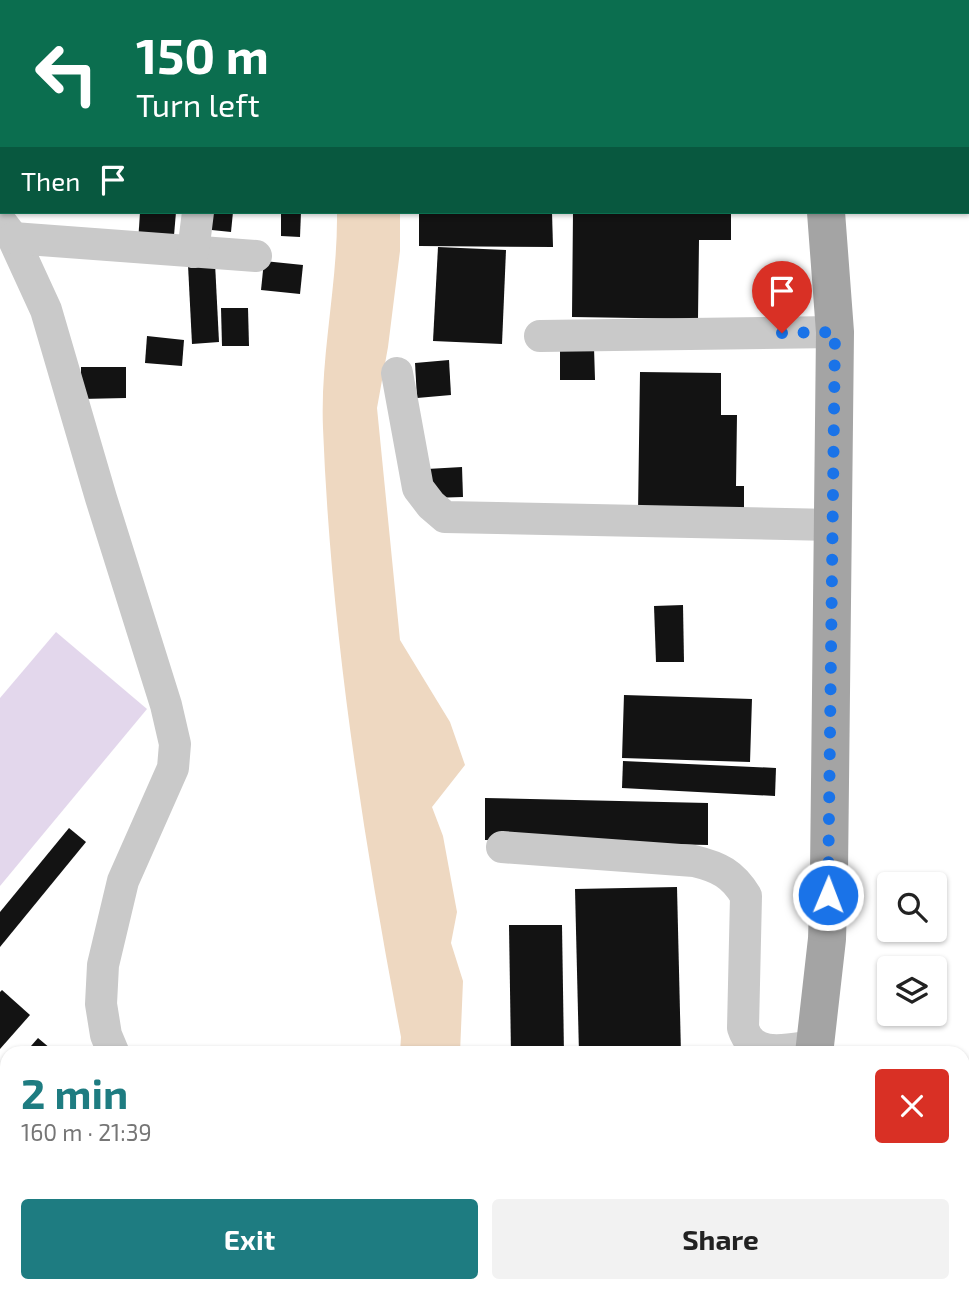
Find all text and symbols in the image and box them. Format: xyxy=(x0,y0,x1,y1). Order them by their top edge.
text: 150 m xyxy=(136,25,269,84)
icon: left xyxy=(21,28,112,119)
text: Turn left xyxy=(136,85,260,123)
icon: arrive xyxy=(94,161,132,199)
text: Then xyxy=(21,165,80,196)
pin xyxy=(752,261,812,333)
icon: arrive xyxy=(763,272,801,310)
position arrow xyxy=(791,858,865,932)
map controls xyxy=(877,872,947,1026)
button: search xyxy=(877,872,947,942)
button: layers xyxy=(877,956,947,1026)
text: 2 min xyxy=(21,1067,128,1117)
button: close xyxy=(875,1069,949,1143)
text: 160 m · 21:39 xyxy=(21,1118,152,1146)
button: Exit xyxy=(21,1199,478,1279)
button: Share xyxy=(492,1199,949,1279)

